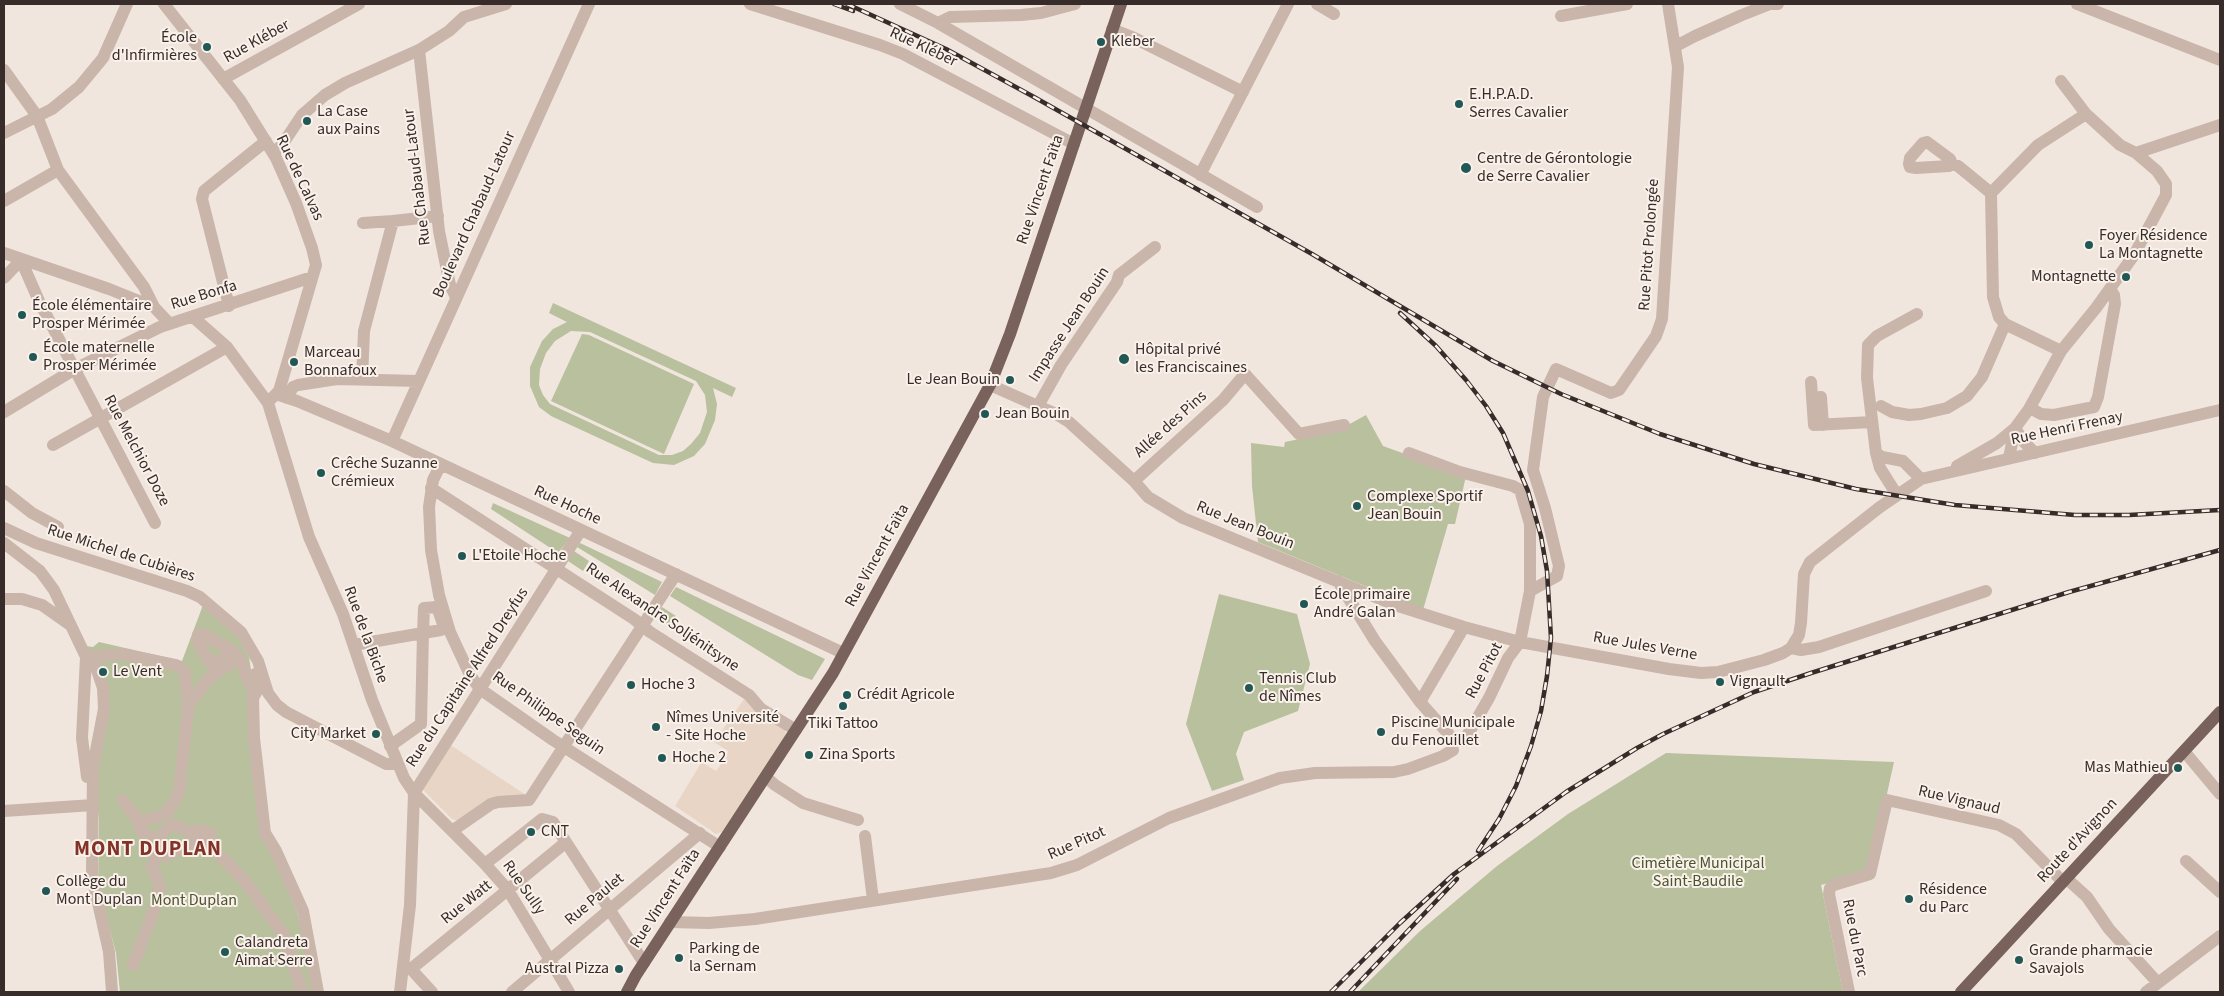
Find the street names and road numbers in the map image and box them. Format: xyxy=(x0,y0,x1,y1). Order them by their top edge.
street label: Rue Kléber xyxy=(221,16,293,68)
street label: Rue Kléber xyxy=(886,24,960,72)
street label: Rue Chabaud-Latour xyxy=(400,107,436,247)
street label: Boulevard Chabaud-Latour xyxy=(430,129,520,301)
street label: Rue de Calvas xyxy=(271,132,327,224)
street label: Rue Vincent Faïta xyxy=(1013,133,1069,247)
street label: Rue Pitot Prolongée xyxy=(1636,178,1664,312)
street label: Impasse Jean Bouin xyxy=(1026,264,1114,386)
street label: Rue Bonfa xyxy=(169,277,239,315)
street label: Allée des Pins xyxy=(1131,387,1211,463)
street label: Rue Melchior Doze xyxy=(99,392,173,510)
street label: Rue Henri Frenay xyxy=(2009,408,2125,450)
street label: Rue Hoche xyxy=(530,482,604,530)
street label: Rue Jean Bouin xyxy=(1193,498,1297,554)
street label: Rue Vincent Faïta xyxy=(842,501,914,611)
street label: Rue Michel de Cubières xyxy=(45,521,197,587)
street label: Rue Alexandre Soljénitsyne xyxy=(582,559,742,677)
street label: Rue de la Biche xyxy=(339,584,391,686)
street label: Rue du Capitaine Alfred Dreyfus xyxy=(403,585,533,771)
street label: Rue Jules Verne xyxy=(1591,628,1699,666)
street label: Rue Pitot xyxy=(1462,640,1508,702)
street label: Rue Philippe Seguin xyxy=(488,668,608,760)
street label: Rue Vignaud xyxy=(1916,782,2002,820)
street label: Route d'Avignon xyxy=(2034,795,2122,887)
street label: Rue Pitot xyxy=(1045,823,1109,865)
street label: Rue Vincent Faïta xyxy=(627,846,705,952)
street label: Rue Sully xyxy=(497,857,549,919)
street label: Rue Paulet xyxy=(562,870,628,930)
street label: Rue Watt xyxy=(438,877,496,929)
street label: Rue du Parc xyxy=(1837,897,1871,979)

